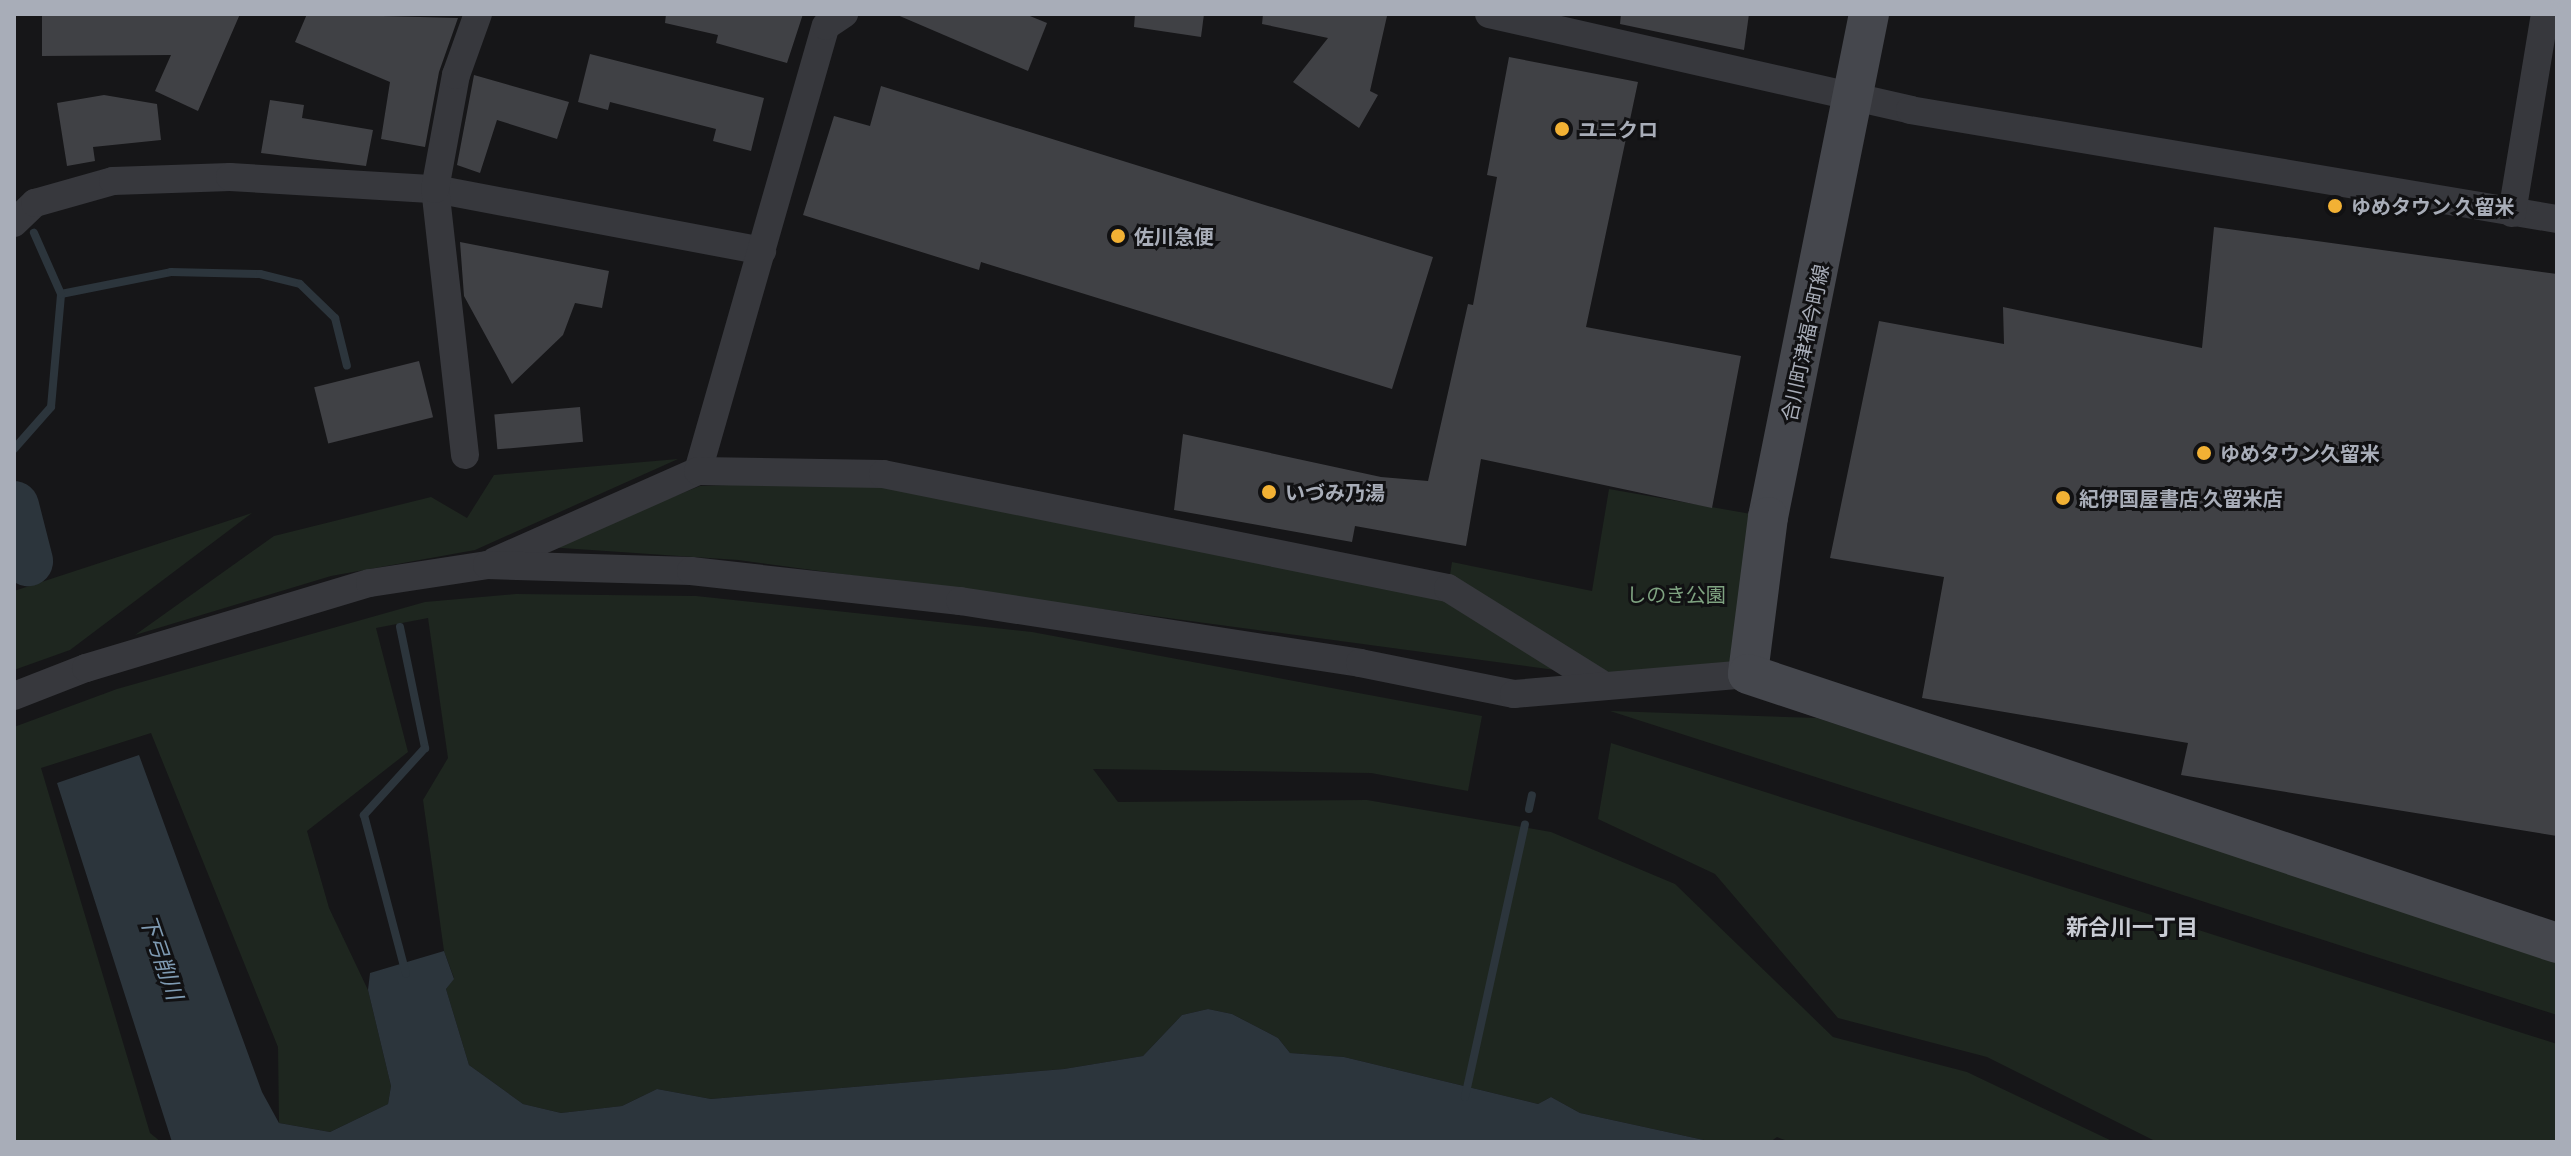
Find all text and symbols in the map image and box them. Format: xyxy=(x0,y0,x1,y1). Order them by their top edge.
place label: ユニクロ xyxy=(1578,117,1658,141)
marker: ユニクロ xyxy=(1553,120,1571,138)
place label: ゆめタウン 久留米 xyxy=(2351,194,2515,218)
marker: ゆめタウン 久留米 xyxy=(2326,197,2344,215)
place label: 佐川急便 xyxy=(1134,224,1214,248)
marker: 佐川急便 xyxy=(1109,227,1127,245)
street label: 合川町津福今町線 xyxy=(1777,262,1833,424)
place label: ゆめタウン久留米 xyxy=(2220,441,2380,465)
marker: ゆめタウン久留米 xyxy=(2195,444,2213,462)
place label: いづみ乃湯 xyxy=(1285,480,1385,504)
marker: いづみ乃湯 xyxy=(1260,483,1278,501)
place label: 紀伊国屋書店 久留米店 xyxy=(2079,486,2283,510)
marker: 紀伊国屋書店 久留米店 xyxy=(2054,489,2072,507)
park label: しのき公園 xyxy=(1626,582,1726,606)
water label: 下弓削川 xyxy=(135,911,189,1003)
district label: 新合川一丁目 xyxy=(2066,914,2198,940)

